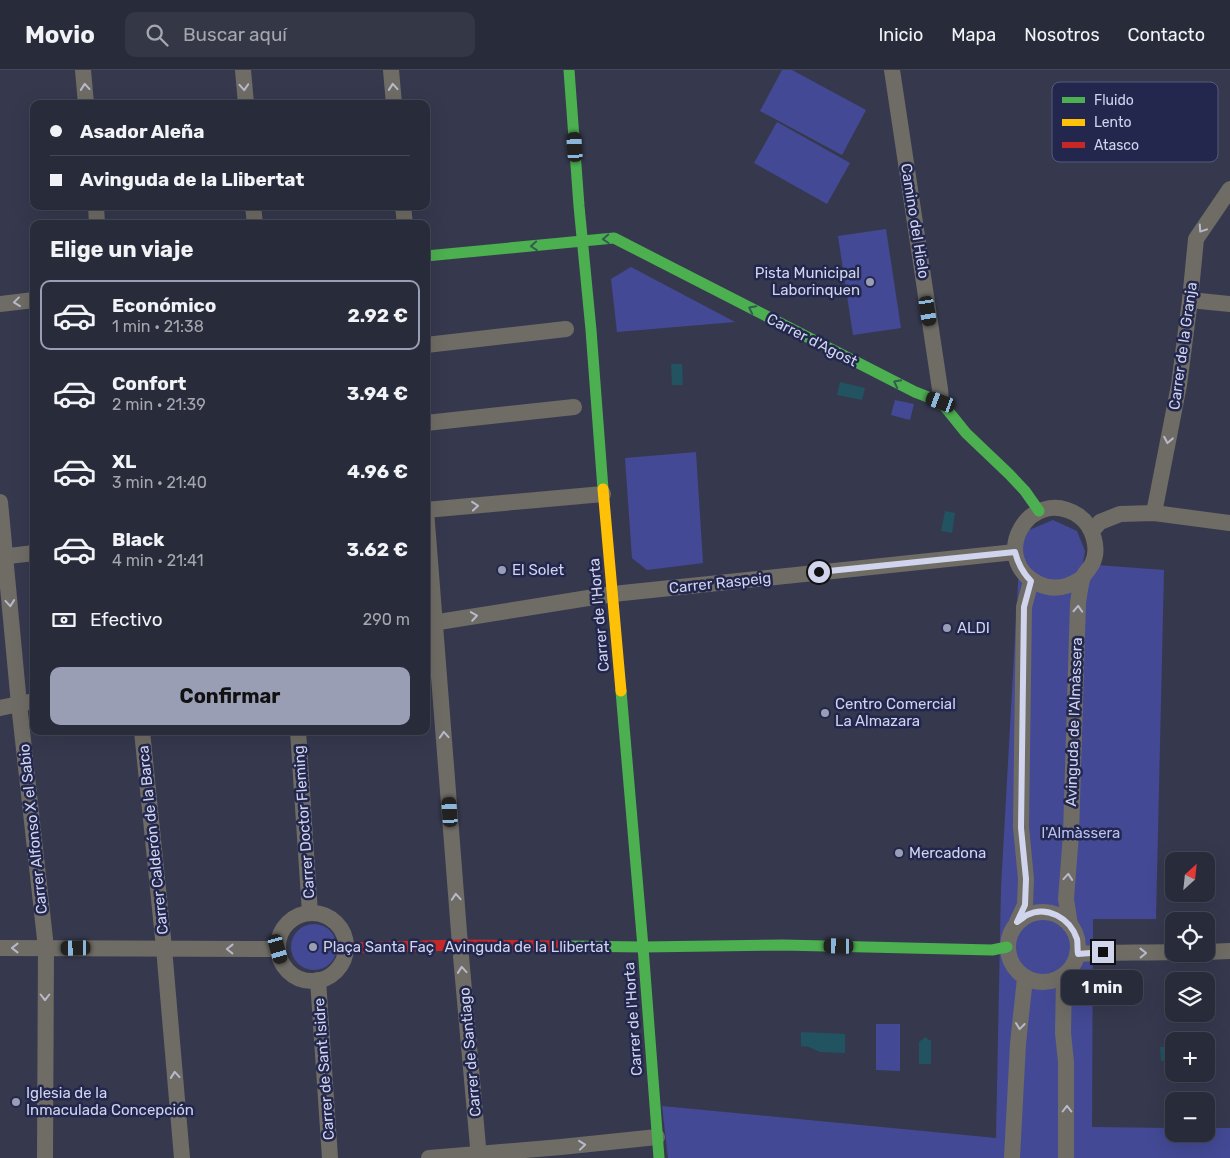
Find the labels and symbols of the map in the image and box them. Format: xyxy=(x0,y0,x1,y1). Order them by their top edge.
legend xyxy=(1052,82,1218,162)
one-way arrow xyxy=(79,83,90,91)
one-way arrow xyxy=(239,83,250,91)
one-way arrow xyxy=(388,83,399,91)
text: Fluido xyxy=(1094,92,1134,109)
text: Lento xyxy=(1094,114,1131,131)
car xyxy=(566,132,583,162)
text: Atasco xyxy=(1094,137,1139,154)
street label: Camino del Hielo xyxy=(897,162,933,280)
one-way arrow xyxy=(1199,224,1209,233)
one-way arrow xyxy=(602,234,610,245)
one-way arrow xyxy=(530,240,538,251)
place label: Pista Municipal Laborinquen xyxy=(755,264,860,299)
marker: Pista Municipal Laborinquen xyxy=(864,276,876,288)
street label: Carrer de la Granja xyxy=(1165,281,1201,411)
car xyxy=(918,295,937,327)
one-way arrow xyxy=(13,296,21,307)
one-way arrow xyxy=(748,305,757,315)
street label: Carrer d'Agost xyxy=(764,309,860,371)
one-way arrow xyxy=(893,379,902,389)
car xyxy=(924,390,957,414)
one-way arrow xyxy=(1164,436,1174,444)
one-way arrow xyxy=(471,501,479,512)
street label: Carrer de l'Horta xyxy=(585,557,613,673)
place label: El Solet xyxy=(512,561,564,579)
route start xyxy=(808,561,830,583)
marker: El Solet xyxy=(496,564,508,576)
street label: Carrer Raspeig xyxy=(668,569,772,597)
one-way arrow xyxy=(4,599,15,607)
one-way arrow xyxy=(1072,605,1083,613)
one-way arrow xyxy=(470,611,479,621)
place label: ALDI xyxy=(957,619,990,637)
marker: ALDI xyxy=(941,622,953,634)
street label: Avinguda de l'Almàssera xyxy=(1062,637,1086,807)
place label: Centro Comercial La Almazara xyxy=(835,695,956,730)
marker: Centro Comercial La Almazara xyxy=(819,707,831,719)
one-way arrow xyxy=(439,731,450,739)
street label: Carrer Alfonso X el Sabio xyxy=(15,743,51,915)
street label: Carrer Calderón de la Barca xyxy=(134,745,172,935)
street label: Carrer Doctor Fleming xyxy=(290,745,318,899)
car xyxy=(441,797,458,827)
park label: l'Almàssera xyxy=(1042,824,1120,842)
place label: Mercadona xyxy=(909,844,986,862)
marker: Mercadona xyxy=(893,847,905,859)
north arrow xyxy=(1165,852,1215,902)
one-way arrow xyxy=(1062,872,1073,880)
one-way arrow xyxy=(451,893,462,901)
car xyxy=(266,933,289,965)
place label: Plaça Santa Faç xyxy=(323,938,434,956)
street label: Avinguda de la Llibertat xyxy=(445,938,610,956)
car xyxy=(823,938,854,954)
car xyxy=(60,940,91,956)
marker: Plaça Santa Faç xyxy=(307,941,319,953)
route end xyxy=(1092,941,1114,963)
one-way arrow xyxy=(10,943,18,953)
one-way arrow xyxy=(225,944,233,954)
one-way arrow xyxy=(1140,948,1147,958)
street label: Carrer de l'Horta xyxy=(620,961,646,1077)
one-way arrow xyxy=(457,966,468,974)
callout: 1 min xyxy=(1062,970,1144,1004)
street label: Carrer de Santiago xyxy=(455,987,485,1117)
one-way arrow xyxy=(40,994,50,1001)
street label: Carrer de Sant Isidre xyxy=(310,997,338,1141)
one-way arrow xyxy=(1015,1023,1026,1031)
one-way arrow xyxy=(170,1070,181,1078)
place label: Iglesia de la Inmaculada Concepción xyxy=(26,1084,194,1119)
marker: Iglesia de la Inmaculada Concepción xyxy=(10,1096,22,1108)
one-way arrow xyxy=(1061,1105,1072,1113)
one-way arrow xyxy=(578,1140,586,1151)

